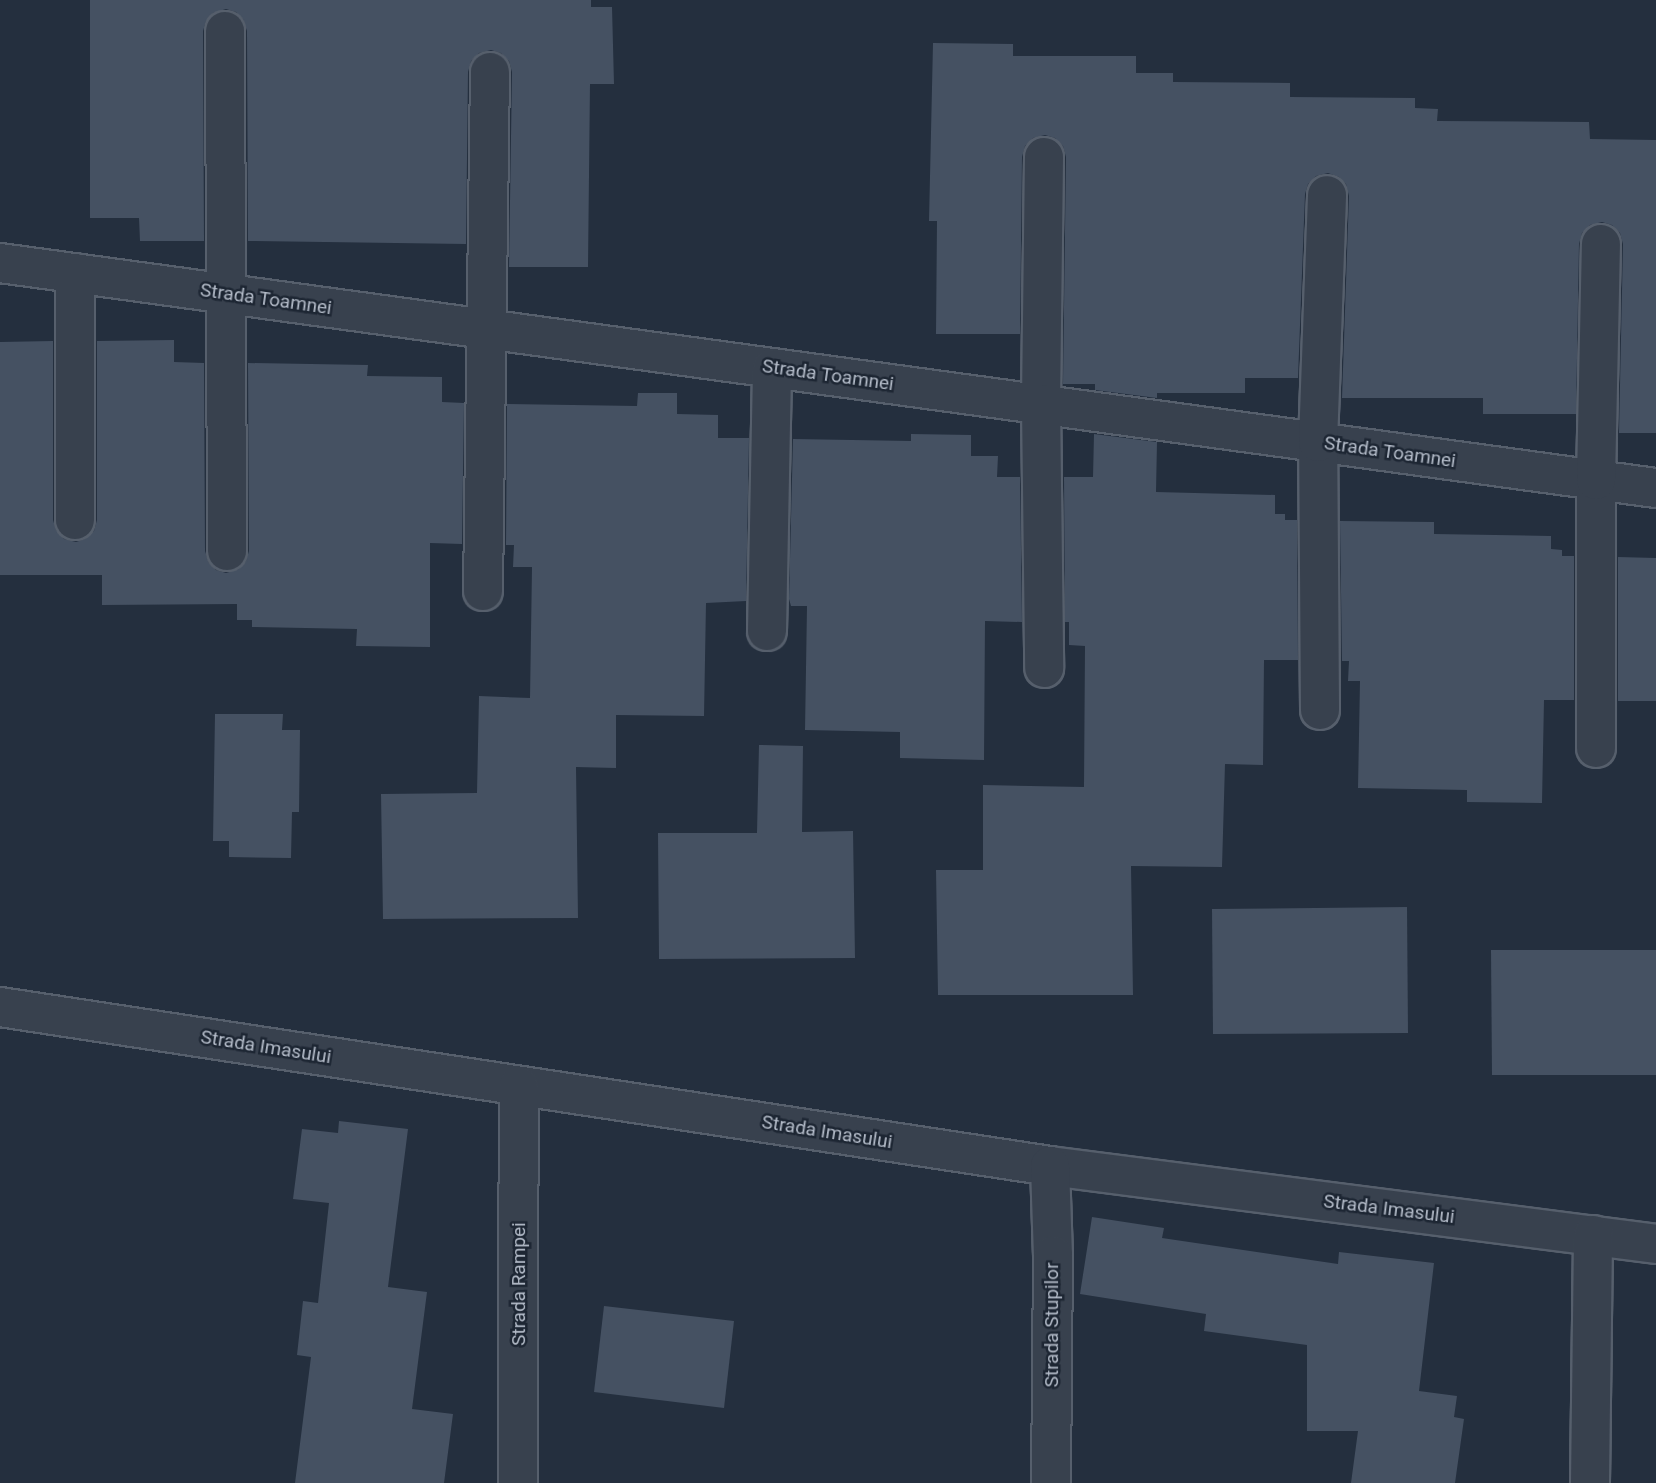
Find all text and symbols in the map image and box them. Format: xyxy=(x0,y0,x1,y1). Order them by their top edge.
street label: Strada Toamnei xyxy=(199,278,333,320)
street label: Strada Toamnei xyxy=(761,354,895,396)
street label: Strada Toamnei xyxy=(1323,431,1457,473)
street label: Strada Imasului xyxy=(199,1025,333,1069)
street label: Strada Imasului xyxy=(760,1110,894,1154)
street label: Strada Imasului xyxy=(1322,1190,1456,1228)
street label: Strada Rampei xyxy=(508,1222,530,1346)
street label: Strada Stupilor xyxy=(1041,1263,1063,1387)

